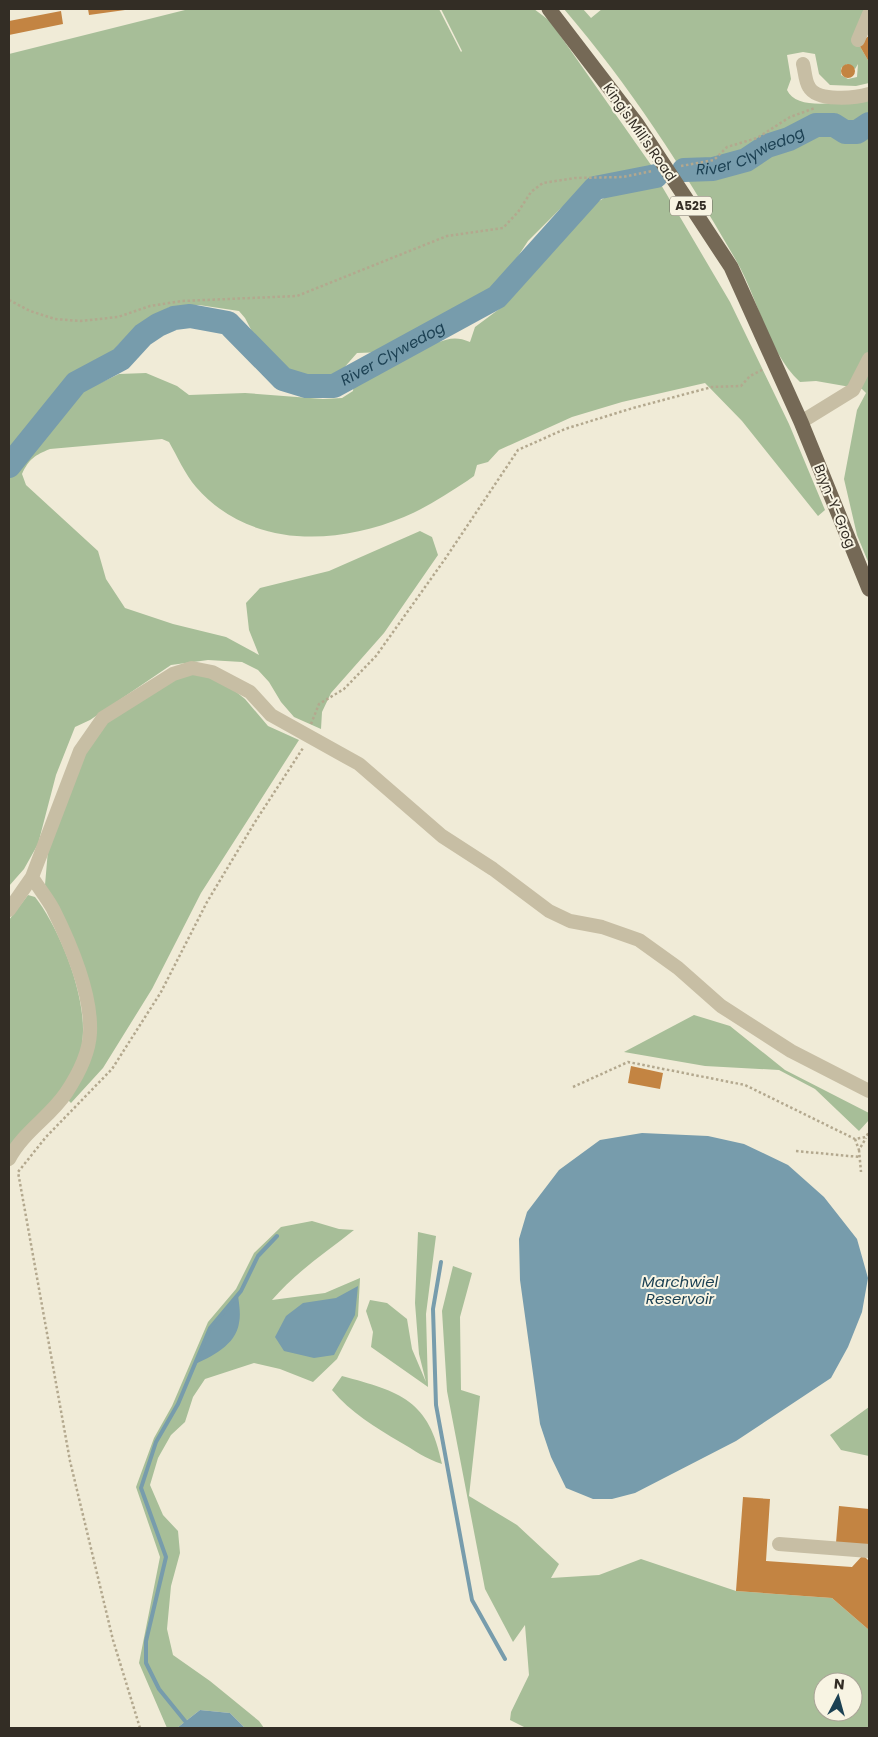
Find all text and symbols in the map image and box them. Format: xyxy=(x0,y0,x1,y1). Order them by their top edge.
street label: King's Mill's Road xyxy=(599,79,681,185)
water label: River Clywedog xyxy=(696,122,808,180)
road number: A525 xyxy=(670,197,712,216)
water label: River Clywedog xyxy=(337,316,448,390)
street label: Bryn-Y-Grog xyxy=(809,461,861,551)
water label: Marchwiel Reservoir xyxy=(642,1271,718,1309)
north arrow xyxy=(813,1672,863,1722)
text: N xyxy=(833,1674,846,1695)

